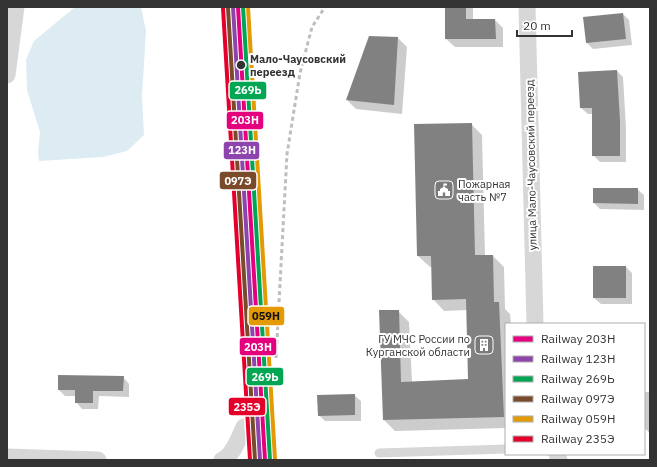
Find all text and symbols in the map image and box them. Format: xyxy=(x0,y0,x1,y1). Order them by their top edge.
scale bar xyxy=(517,12,572,38)
text: 20 m xyxy=(523,18,551,33)
place label: Мало-Чаусовский переезд xyxy=(250,52,346,79)
marker: Мало-Чаусовский переезд xyxy=(235,59,247,71)
street label: улица Мало-Чаусовский переезд xyxy=(523,79,539,251)
line badge: 269Ь xyxy=(229,81,267,100)
text: 269Ь xyxy=(234,83,262,97)
line badge: 203Н xyxy=(226,111,264,130)
text: 203Н xyxy=(231,113,259,127)
line badge: 123Н xyxy=(223,141,260,160)
text: 123Н xyxy=(228,143,256,157)
line badge: 097Э xyxy=(219,171,257,190)
text: 097Э xyxy=(224,174,252,188)
place label: Пожарная часть №7 xyxy=(458,177,510,204)
public building icon: Пожарная часть №7 xyxy=(433,179,455,201)
line badge: 059Н xyxy=(248,306,285,326)
text: 059Н xyxy=(252,309,280,323)
legend xyxy=(505,323,645,455)
text: Railway 203Н xyxy=(541,331,616,346)
place label: ГУ МЧС России по Курганской области xyxy=(366,332,470,359)
building icon: ГУ МЧС России по Курганской области xyxy=(473,334,495,356)
line badge: 203Н xyxy=(239,337,277,356)
text: 203Н xyxy=(244,340,272,354)
text: Railway 123Н xyxy=(541,351,616,366)
line badge: 269Ь xyxy=(246,367,284,386)
text: 269Ь xyxy=(251,370,279,384)
text: Railway 269Ь xyxy=(541,371,615,386)
text: Railway 097Э xyxy=(541,391,615,406)
line badge: 235Э xyxy=(228,397,266,416)
text: 235Э xyxy=(233,400,261,414)
text: Railway 059Н xyxy=(541,411,616,426)
text: Railway 235Э xyxy=(541,431,615,446)

